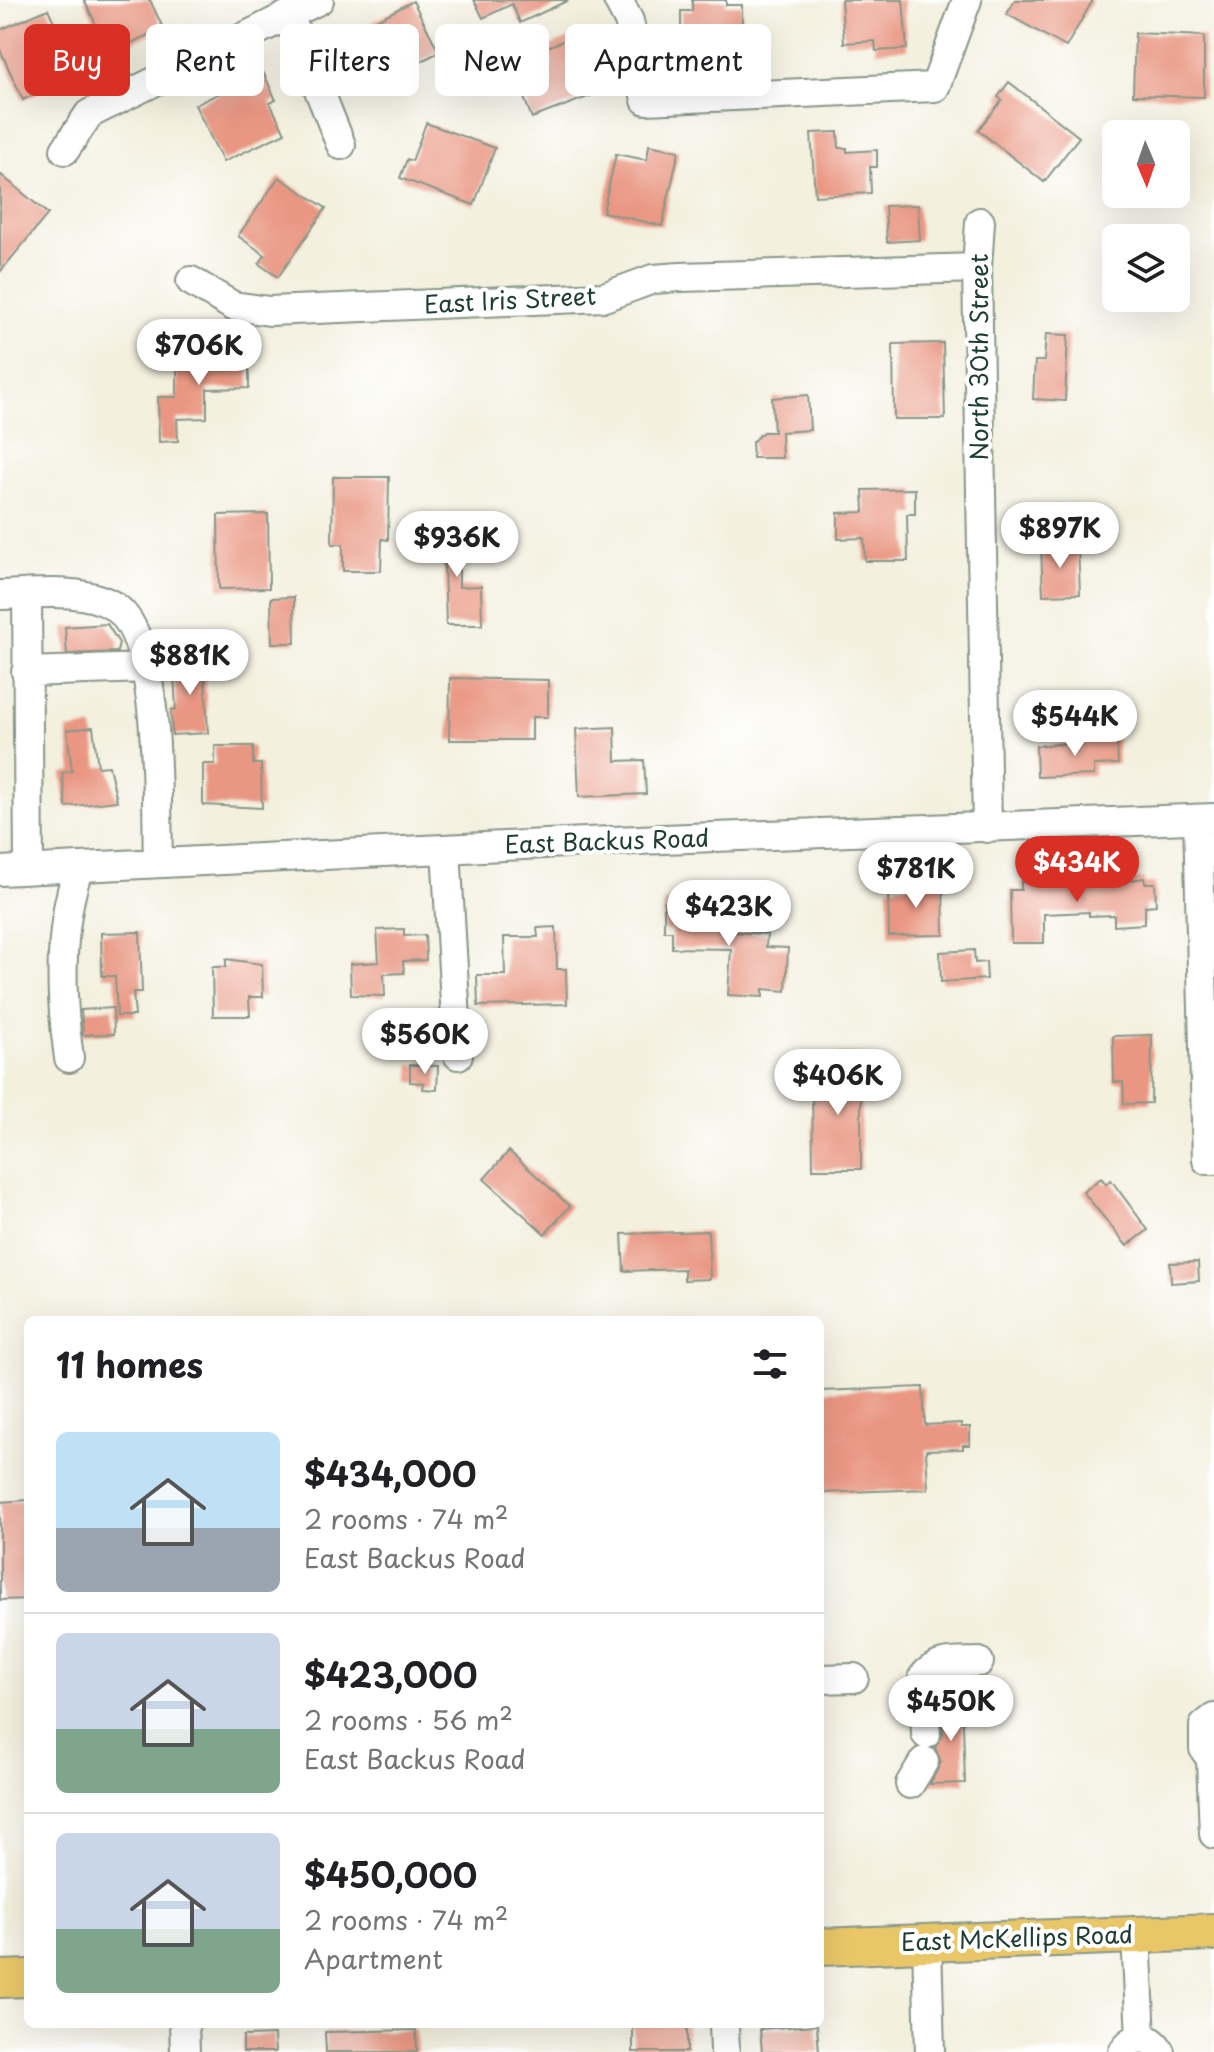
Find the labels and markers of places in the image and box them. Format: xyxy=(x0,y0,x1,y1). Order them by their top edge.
pin: $706K xyxy=(143,319,255,387)
pin: $897K xyxy=(1004,502,1116,570)
pin: $936K xyxy=(401,511,513,579)
pin: $881K xyxy=(134,629,246,697)
pin: $544K xyxy=(1019,690,1131,758)
pin: $434K xyxy=(1021,836,1133,904)
pin: $781K xyxy=(860,842,972,910)
pin: $423K xyxy=(673,880,785,948)
pin: $560K xyxy=(369,1008,481,1076)
pin: $406K xyxy=(782,1049,894,1117)
pin: $450K xyxy=(895,1675,1007,1743)

